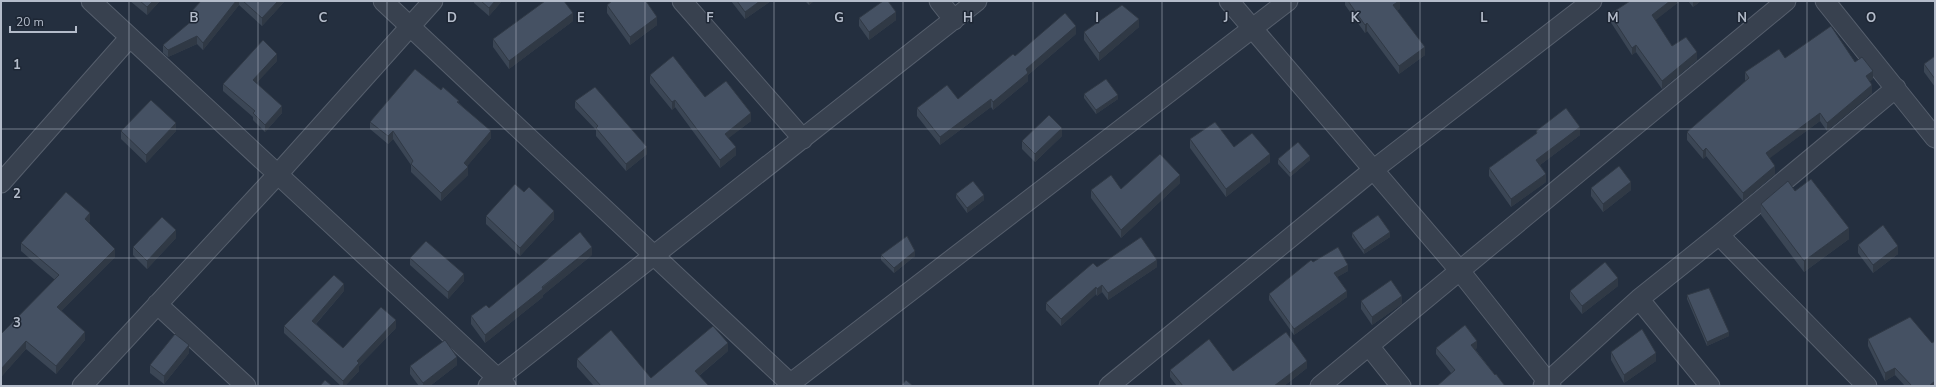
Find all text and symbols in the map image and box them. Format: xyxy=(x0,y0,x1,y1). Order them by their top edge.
scale bar xyxy=(10,8,76,34)
text: B xyxy=(190,9,199,27)
text: C xyxy=(319,9,328,27)
text: D xyxy=(447,9,457,27)
text: E xyxy=(577,9,585,27)
text: F xyxy=(706,9,714,27)
text: G xyxy=(834,9,844,27)
text: H xyxy=(963,9,973,27)
text: I xyxy=(1095,9,1099,27)
text: J xyxy=(1223,9,1228,27)
text: K xyxy=(1351,9,1360,27)
text: L xyxy=(1480,9,1488,27)
text: M xyxy=(1607,9,1619,27)
text: N xyxy=(1737,9,1747,27)
text: O xyxy=(1866,9,1876,27)
text: 20 m xyxy=(16,14,44,30)
text: 1 xyxy=(13,56,21,74)
text: 2 xyxy=(13,185,21,203)
text: 3 xyxy=(13,314,21,332)

